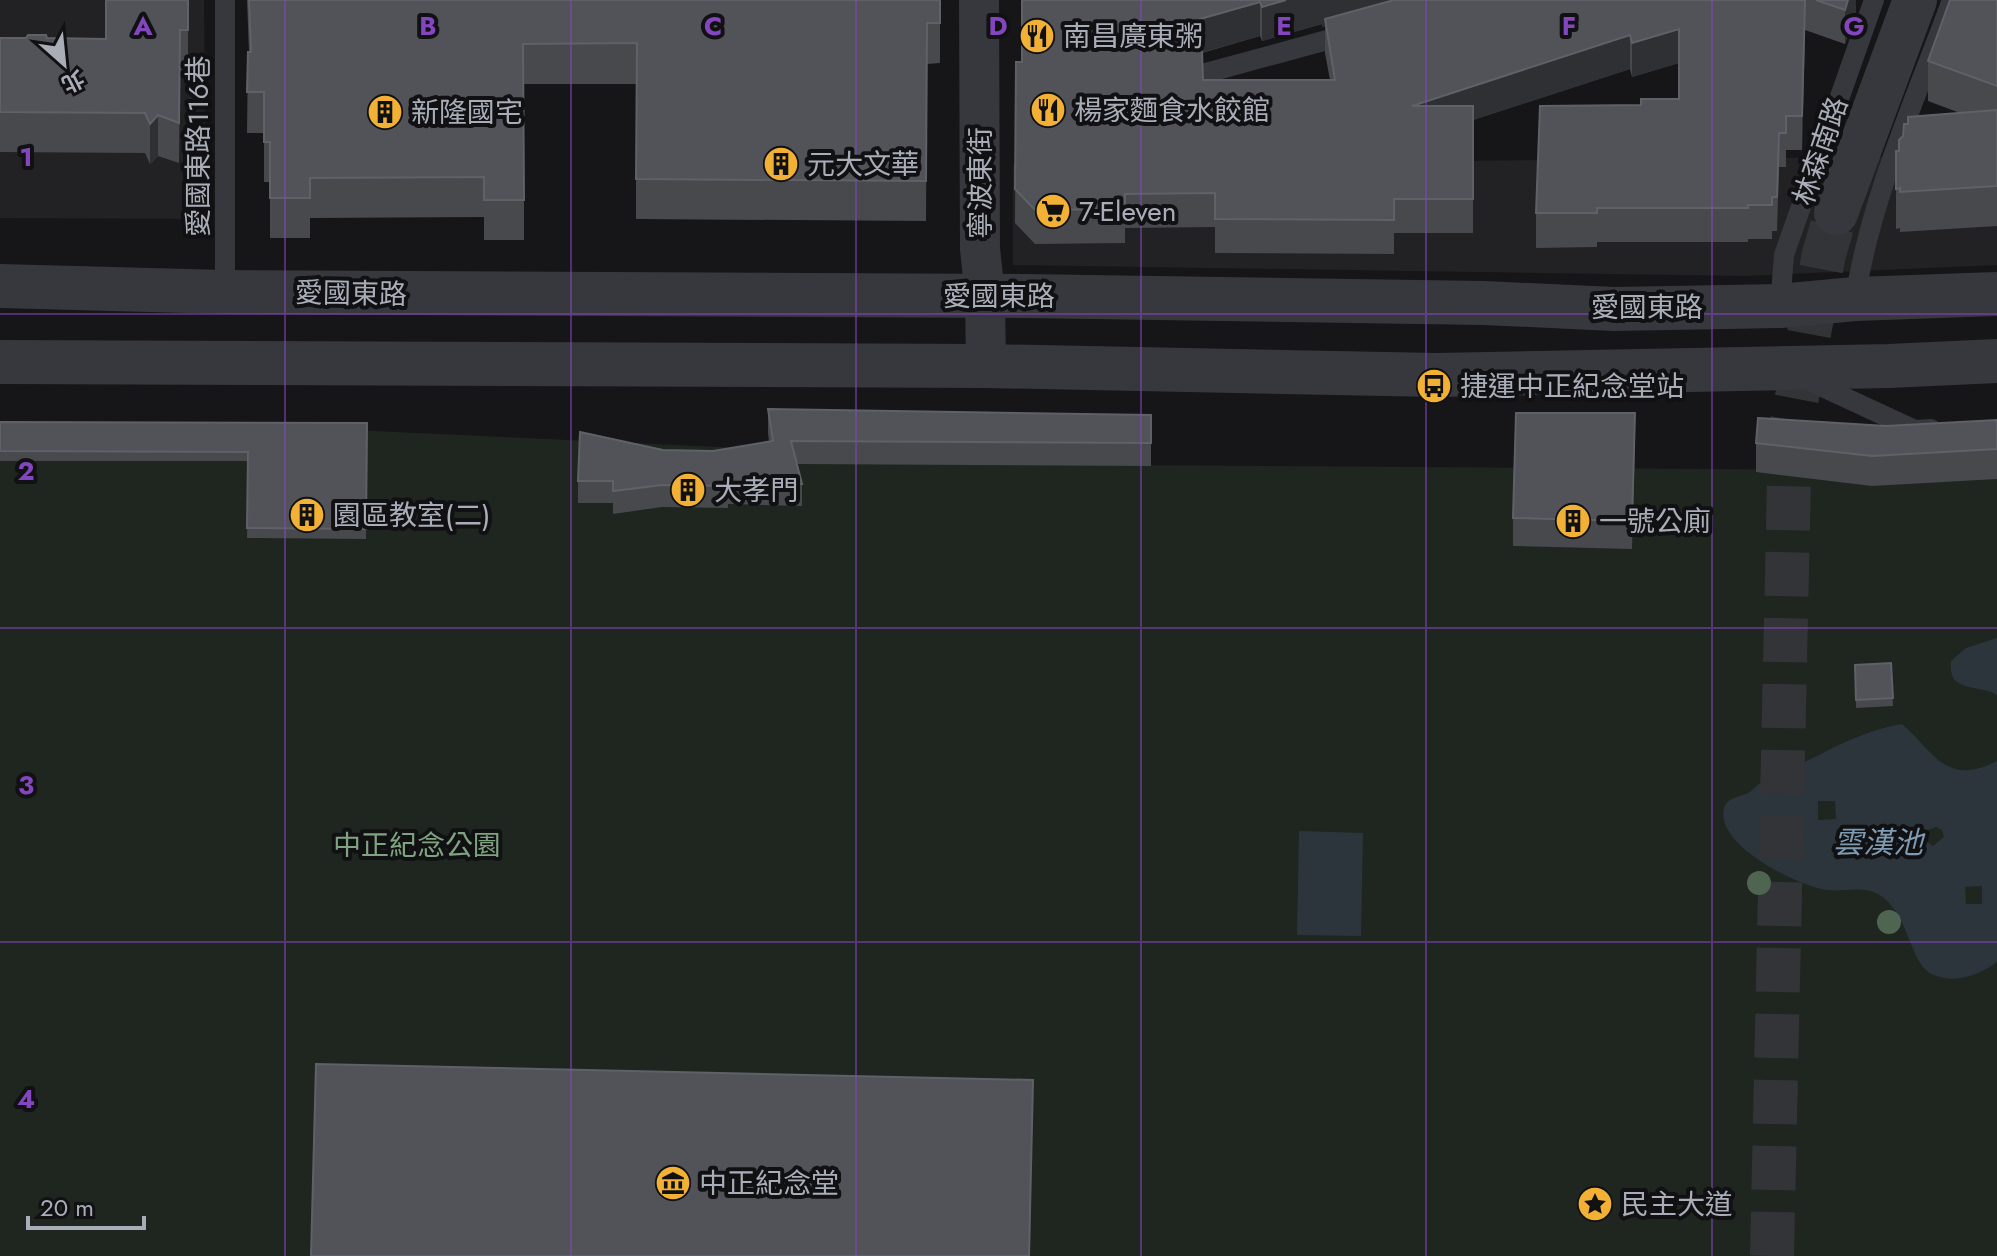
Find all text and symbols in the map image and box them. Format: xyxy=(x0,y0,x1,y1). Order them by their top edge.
text: A xyxy=(132,7,153,45)
text: B xyxy=(419,7,437,45)
text: C xyxy=(704,7,722,45)
text: D xyxy=(988,7,1008,45)
text: E xyxy=(1276,7,1292,45)
text: F xyxy=(1562,7,1576,45)
text: G xyxy=(1843,7,1865,45)
place label: 南昌廣東粥 xyxy=(1063,16,1203,57)
restaurant icon: 南昌廣東粥 xyxy=(1018,17,1056,55)
north arrow xyxy=(24,24,104,104)
street label: 愛國東路116巷 xyxy=(178,55,219,237)
text: 北 xyxy=(56,63,90,101)
place label: 楊家麵食水餃館 xyxy=(1074,90,1270,131)
restaurant icon: 楊家麵食水餃館 xyxy=(1029,91,1067,129)
place label: 新隆國宅 xyxy=(411,92,523,133)
street label: 林森南路 xyxy=(1783,92,1858,211)
building icon: 新隆國宅 xyxy=(366,93,404,131)
street label: 寧波東街 xyxy=(960,127,1001,239)
text: 1 xyxy=(19,138,33,176)
place label: 元大文華 xyxy=(807,144,919,185)
building icon: 元大文華 xyxy=(762,145,800,183)
place label: 7-Eleven xyxy=(1079,191,1176,232)
supermarket icon: 7-Eleven xyxy=(1034,192,1072,230)
street label: 愛國東路 xyxy=(295,272,407,315)
street label: 愛國東路 xyxy=(943,276,1055,317)
street label: 愛國東路 xyxy=(1591,287,1703,328)
place label: 捷運中正紀念堂站 xyxy=(1460,366,1684,407)
bus stop icon: 捷運中正紀念堂站 xyxy=(1415,367,1453,405)
text: 2 xyxy=(17,452,35,490)
place label: 大孝門 xyxy=(714,470,798,511)
building icon: 大孝門 xyxy=(669,471,707,509)
place label: 園區教室(二) xyxy=(333,495,490,536)
building icon: 園區教室(二) xyxy=(288,496,326,534)
place label: 一號公廁 xyxy=(1599,501,1711,542)
building icon: 一號公廁 xyxy=(1554,502,1592,540)
text: 3 xyxy=(18,766,34,804)
water label: 雲漢池 xyxy=(1833,821,1926,864)
park label: 中正紀念公園 xyxy=(333,825,501,866)
text: 4 xyxy=(17,1080,35,1118)
place label: 中正紀念堂 xyxy=(699,1163,839,1204)
museum icon: 中正紀念堂 xyxy=(654,1164,692,1202)
scale bar xyxy=(28,1180,144,1230)
place label: 民主大道 xyxy=(1621,1184,1733,1225)
place icon: 民主大道 xyxy=(1576,1185,1614,1223)
text: 20 m xyxy=(40,1190,94,1225)

